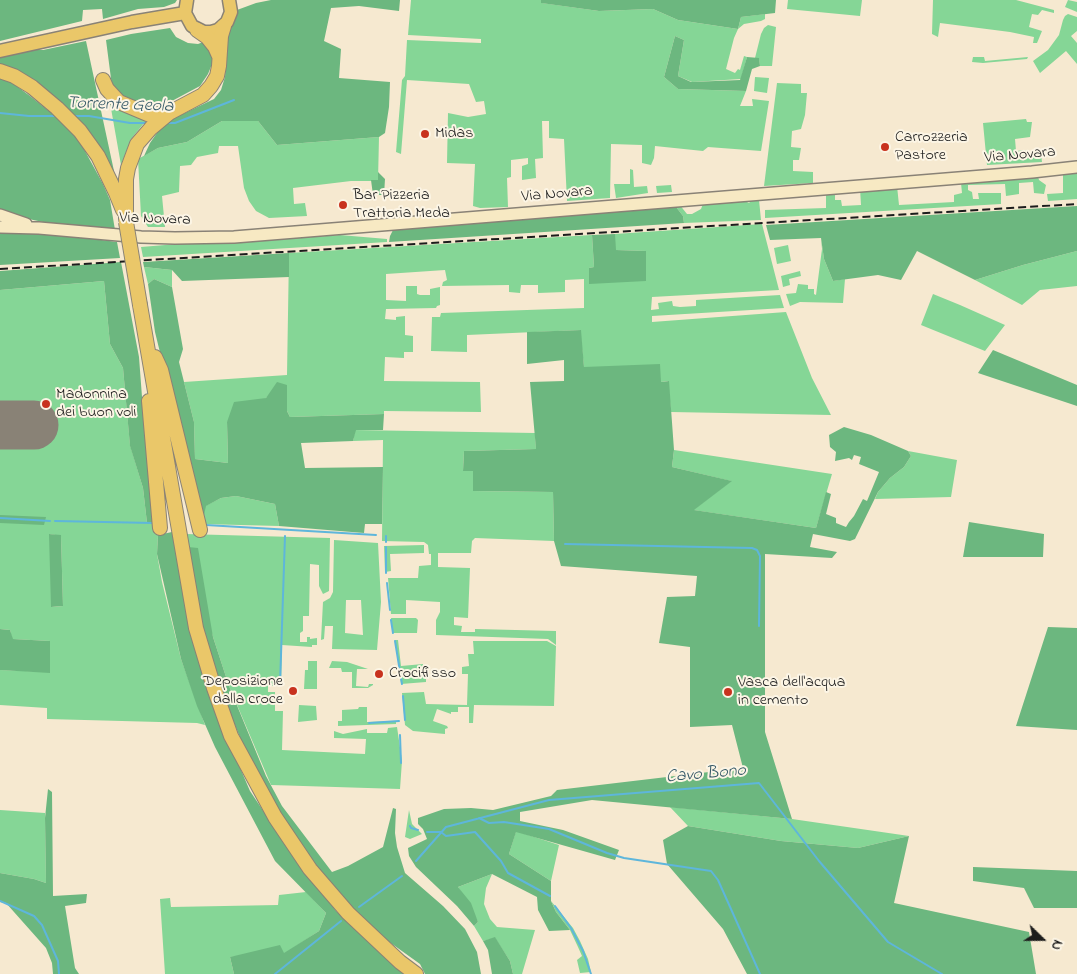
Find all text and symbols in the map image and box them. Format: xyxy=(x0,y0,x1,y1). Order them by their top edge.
water label: Torrente Geola xyxy=(66,93,174,119)
place label: Midas xyxy=(435,124,473,144)
marker: Midas xyxy=(419,128,431,140)
place label: Carrozzeria Pastore xyxy=(895,128,968,166)
marker: Carrozzeria Pastore xyxy=(879,141,891,153)
street label: Via Novara xyxy=(984,143,1056,169)
street label: Via Novara xyxy=(521,182,593,208)
place label: Bar Pizzeria Trattoria Meda xyxy=(353,186,450,224)
marker: Bar Pizzeria Trattoria Meda xyxy=(337,199,349,211)
street label: Via Novara xyxy=(119,209,191,231)
place label: Madonnina dei buon voli xyxy=(56,385,136,423)
marker: Madonnina dei buon voli xyxy=(40,398,52,410)
place label: Crocifisso xyxy=(389,664,456,684)
marker: Crocifisso xyxy=(373,668,385,680)
place label: Deposizione dalla croce xyxy=(203,672,283,710)
place label: Vasca dell'acqua in cemento xyxy=(738,673,845,711)
marker: Deposizione dalla croce xyxy=(287,685,299,697)
marker: Vasca dell'acqua in cemento xyxy=(722,686,734,698)
water label: Cavo Bono xyxy=(665,761,747,789)
north arrow xyxy=(1017,914,1067,964)
text: N xyxy=(1045,936,1068,953)

